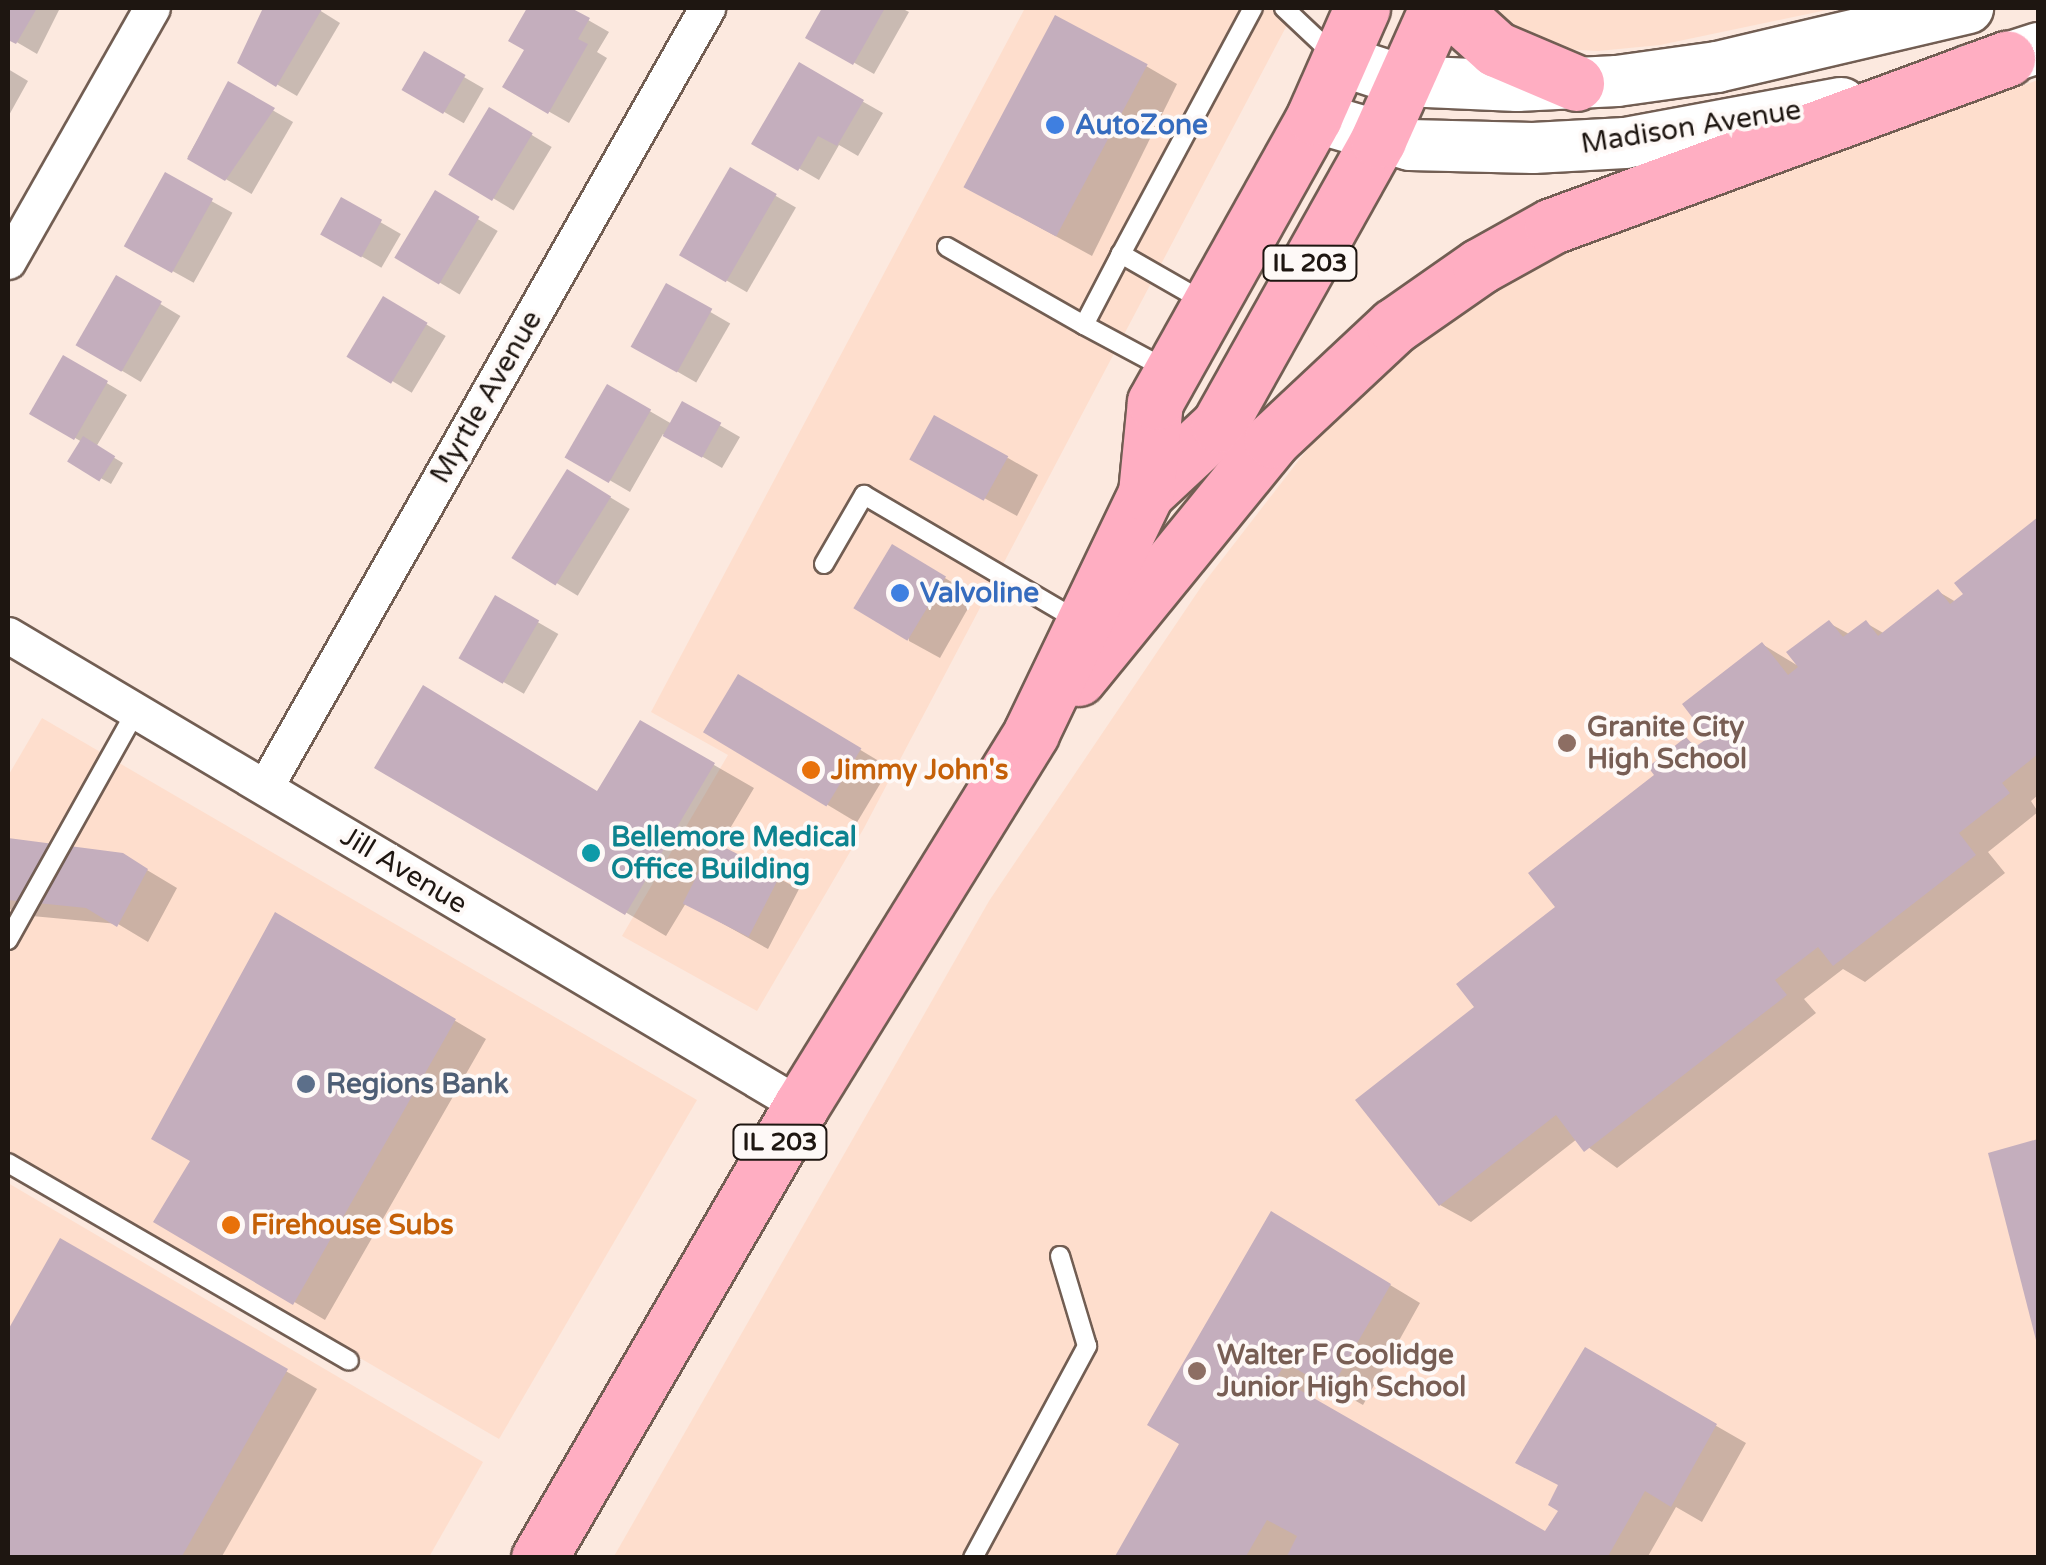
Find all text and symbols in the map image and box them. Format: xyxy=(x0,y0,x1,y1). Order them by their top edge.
street label: Madison Avenue xyxy=(1579,93,1803,161)
place label: AutoZone xyxy=(1075,108,1208,142)
marker: AutoZone xyxy=(1044,114,1066,136)
road number: IL 203 xyxy=(1260,243,1360,283)
street label: Myrtle Avenue xyxy=(423,305,549,489)
place label: Valvoline xyxy=(920,576,1039,610)
marker: Valvoline xyxy=(889,582,911,604)
place label: Granite City High School xyxy=(1587,710,1747,776)
marker: Granite City High School xyxy=(1556,732,1578,754)
place label: Jimmy John's xyxy=(831,753,1008,787)
marker: Jimmy John's xyxy=(800,759,822,781)
street label: Jill Avenue xyxy=(335,819,473,921)
place label: Bellemore Medical Office Building xyxy=(611,820,857,886)
marker: Bellemore Medical Office Building xyxy=(580,842,602,864)
place label: Regions Bank xyxy=(326,1067,509,1101)
marker: Regions Bank xyxy=(295,1073,317,1095)
road number: IL 203 xyxy=(730,1122,830,1162)
place label: Firehouse Subs xyxy=(251,1208,454,1242)
marker: Firehouse Subs xyxy=(220,1214,242,1236)
place label: Walter F Coolidge Junior High School xyxy=(1217,1338,1466,1404)
marker: Walter F Coolidge Junior High School xyxy=(1186,1360,1208,1382)

